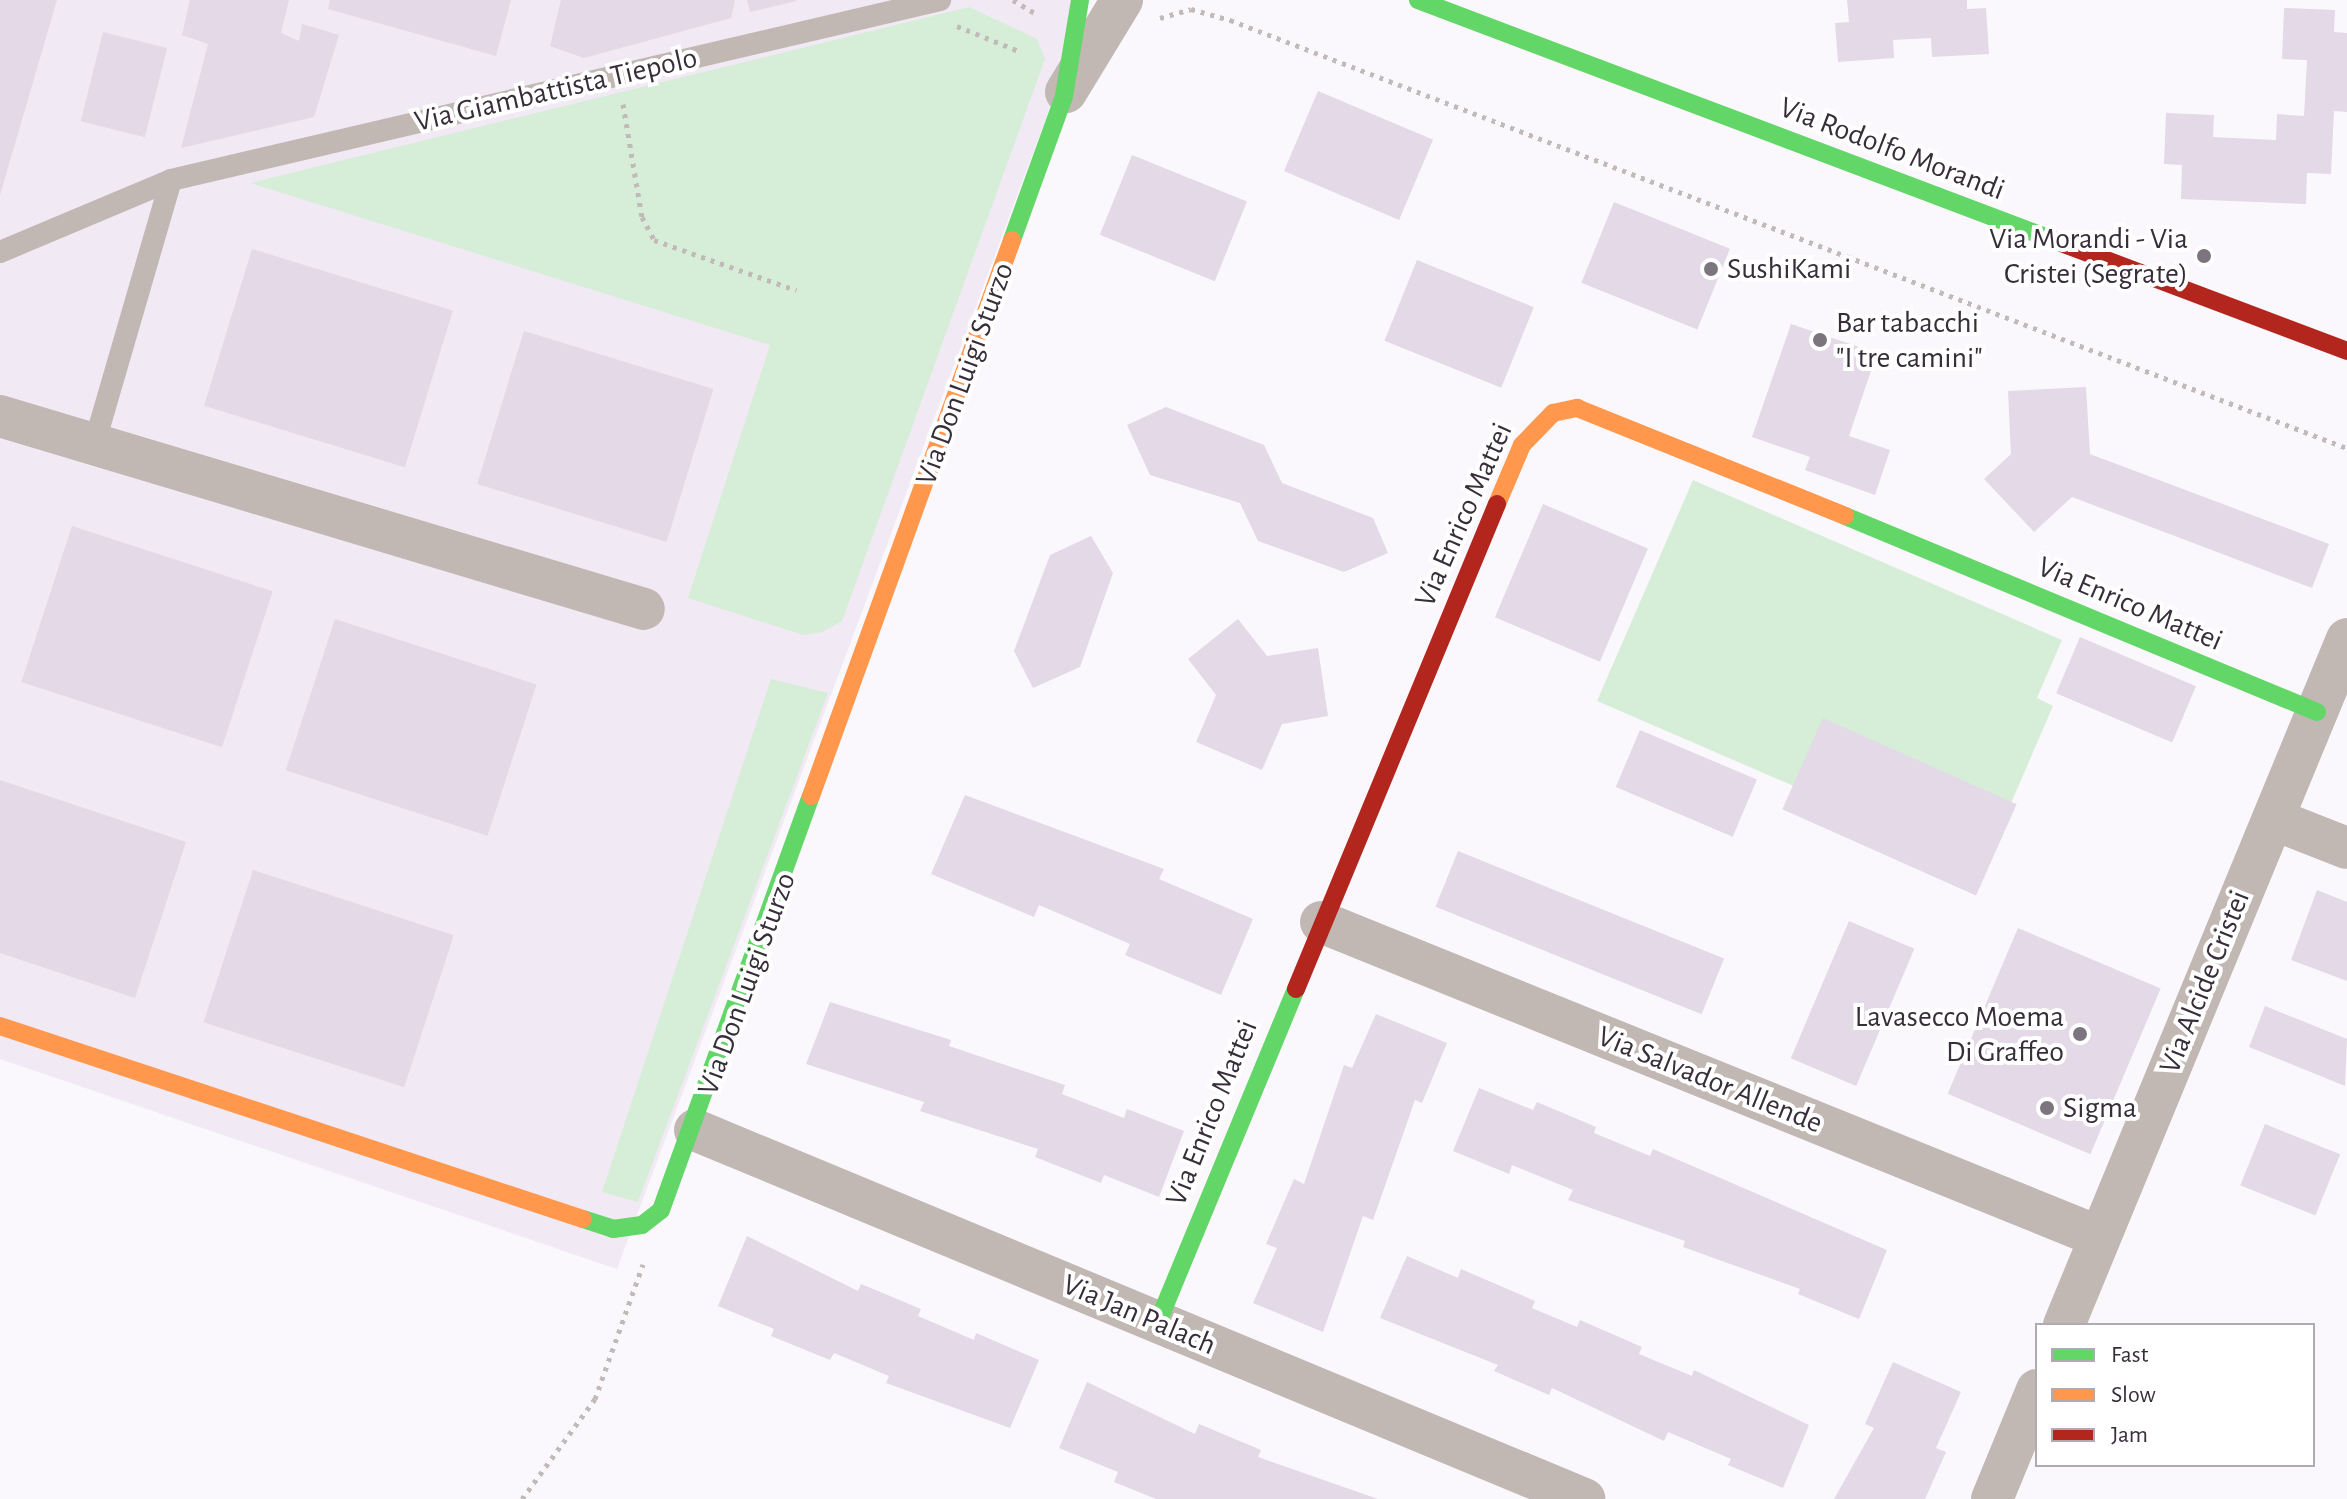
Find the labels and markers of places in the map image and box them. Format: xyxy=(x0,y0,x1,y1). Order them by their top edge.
place label: Via Morandi - Via Cristei (Segrate) xyxy=(1989,221,2188,292)
marker: Via Morandi - Via Cristei (Segrate) xyxy=(2195,247,2213,265)
place label: SushiKami xyxy=(1727,251,1851,287)
marker: SushiKami xyxy=(1702,260,1720,278)
place label: Bar tabacchi "I tre camini" xyxy=(1836,305,1983,376)
marker: Bar tabacchi "I tre camini" xyxy=(1811,331,1829,349)
place label: Lavasecco Moema Di Graffeo xyxy=(1855,999,2064,1070)
marker: Lavasecco Moema Di Graffeo xyxy=(2071,1025,2089,1043)
place label: Sigma xyxy=(2063,1090,2137,1126)
marker: Sigma xyxy=(2038,1099,2056,1117)

